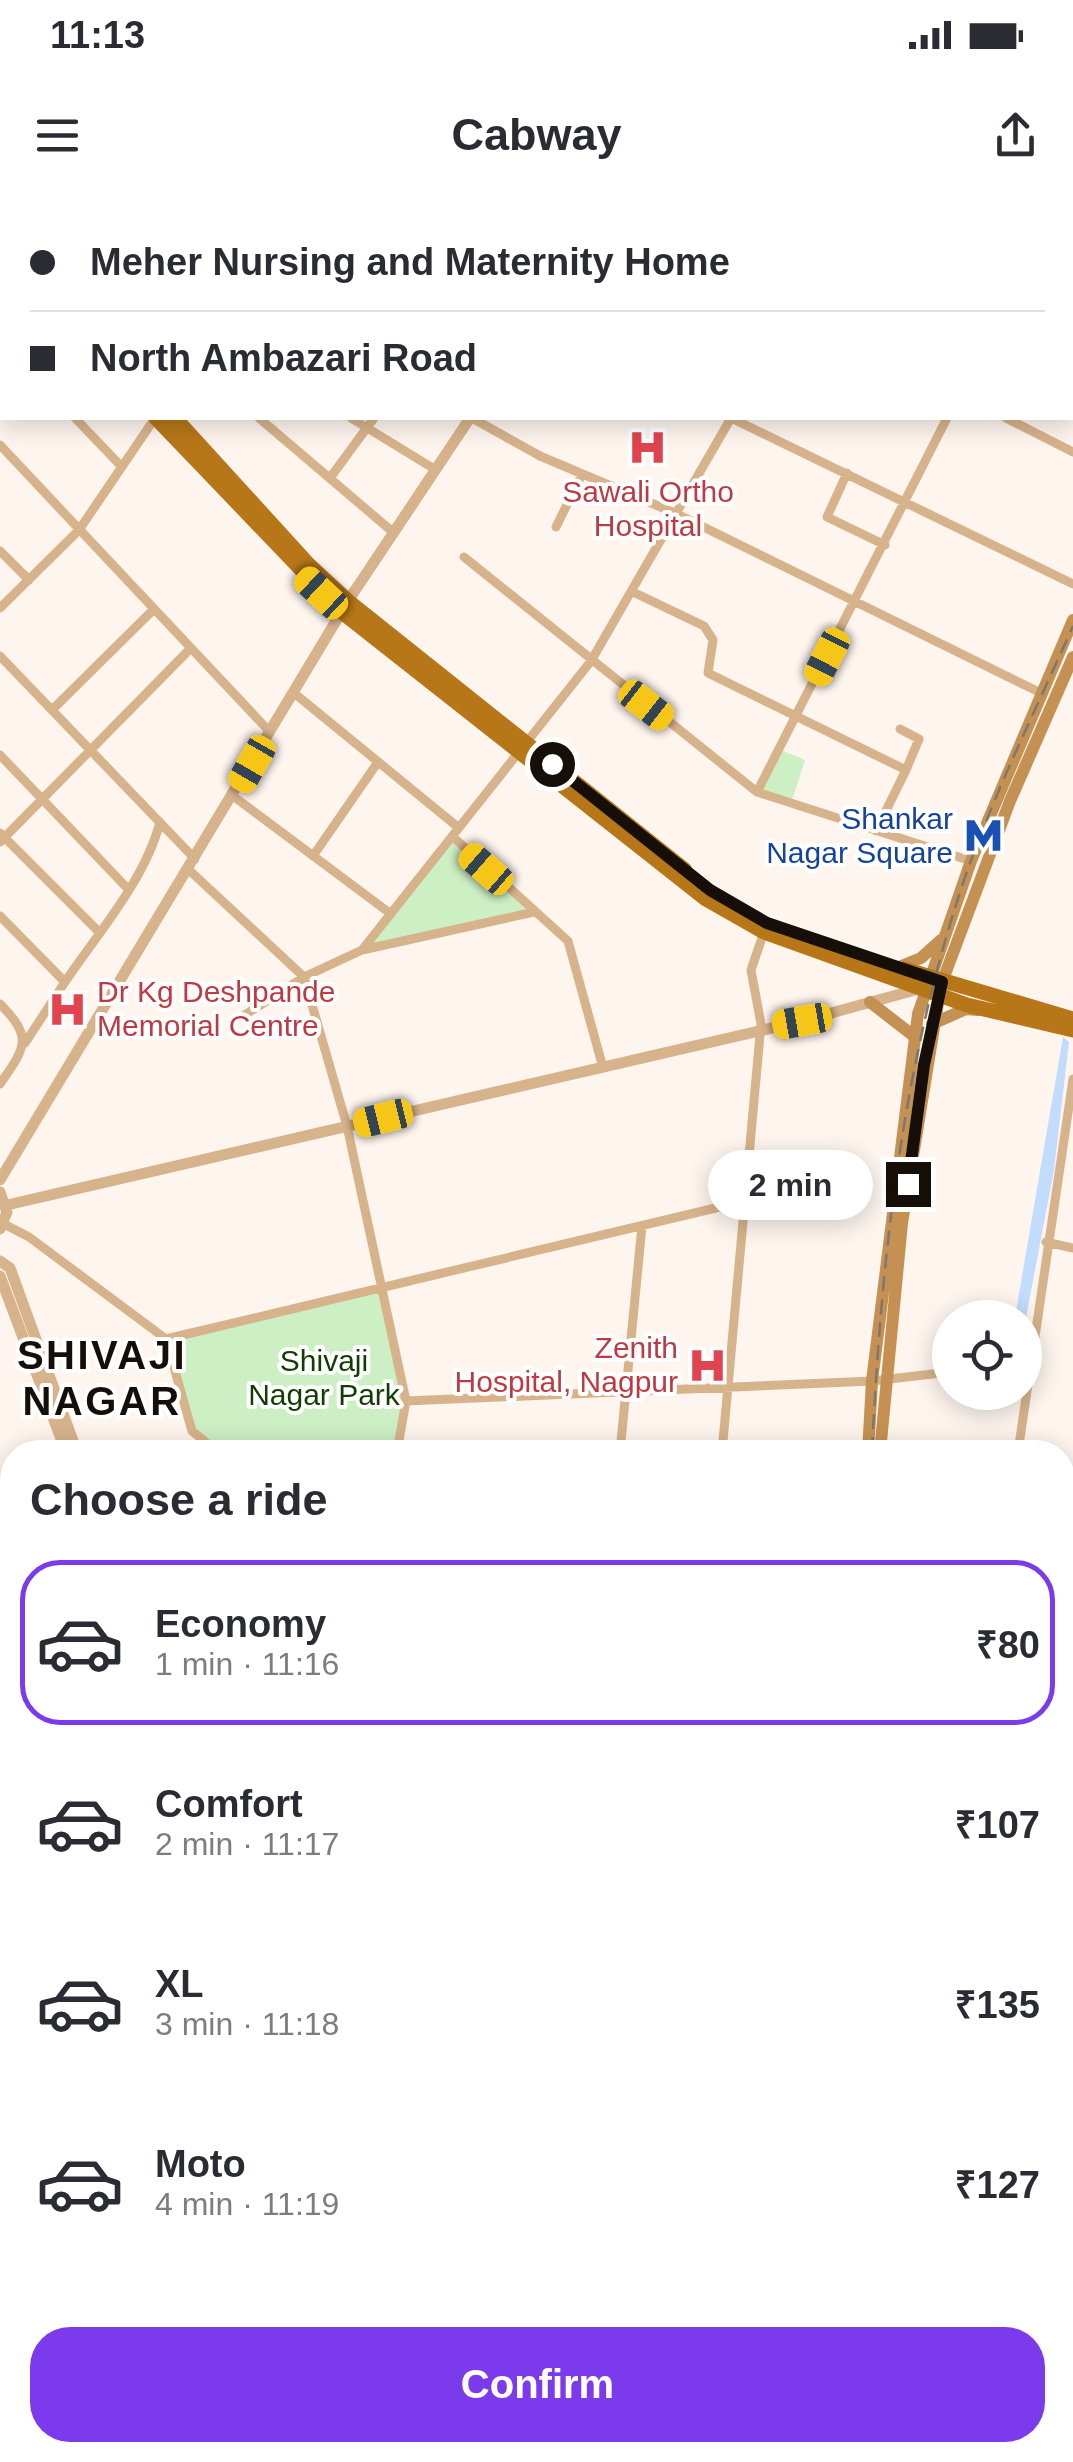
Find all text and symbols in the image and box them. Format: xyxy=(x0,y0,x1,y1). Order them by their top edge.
text: 11:13 xyxy=(50,14,145,56)
icon: menu xyxy=(30,108,85,163)
icon: share xyxy=(988,108,1043,163)
text: Cabway xyxy=(451,109,622,160)
text: Meher Nursing and Maternity Home xyxy=(90,241,730,283)
text: North Ambazari Road xyxy=(90,337,477,379)
hospital icon: Sawali Ortho Hospital xyxy=(627,427,669,469)
place label: Sawali Ortho Hospital xyxy=(562,475,734,542)
car xyxy=(289,562,353,624)
car xyxy=(800,623,854,691)
car xyxy=(613,675,679,735)
car xyxy=(224,731,280,797)
route start xyxy=(530,742,575,787)
place label: Shankar Nagar Square xyxy=(766,802,953,869)
metro station icon: Shankar Nagar Square xyxy=(962,815,1004,857)
car xyxy=(454,838,518,900)
place label: Dr Kg Deshpande Memorial Centre xyxy=(97,975,335,1042)
hospital icon: Dr Kg Deshpande Memorial Centre xyxy=(46,988,88,1030)
car xyxy=(770,1001,834,1041)
car xyxy=(350,1096,416,1140)
callout: 2 min xyxy=(708,1149,873,1219)
route end xyxy=(886,1162,931,1207)
text: 2 min xyxy=(749,1167,832,1203)
map controls xyxy=(932,1300,1042,1410)
button: locate xyxy=(932,1300,1042,1410)
place label: Zenith Hospital, Nagpur xyxy=(455,1331,678,1398)
district label: SHIVAJI NAGAR xyxy=(17,1333,187,1423)
park label: Shivaji Nagar Park xyxy=(248,1344,401,1411)
hospital icon: Zenith Hospital, Nagpur xyxy=(687,1344,729,1386)
text: Choose a ride xyxy=(30,1474,328,1525)
icon: car xyxy=(35,1598,125,1688)
text: Economy xyxy=(155,1603,326,1645)
text: ₹80 xyxy=(976,1624,1040,1666)
text: 1 min · 11:16 xyxy=(155,1646,339,1682)
icon: car xyxy=(35,1778,125,1868)
text: Comfort xyxy=(155,1783,303,1825)
text: ₹107 xyxy=(955,1804,1040,1846)
text: 2 min · 11:17 xyxy=(155,1826,339,1862)
icon: car xyxy=(35,1958,125,2048)
text: XL xyxy=(155,1963,204,2005)
text: ₹135 xyxy=(955,1984,1040,2026)
text: 3 min · 11:18 xyxy=(155,2006,339,2042)
icon: car xyxy=(35,2138,125,2228)
text: Moto xyxy=(155,2143,246,2185)
text: ₹127 xyxy=(955,2164,1040,2206)
text: 4 min · 11:19 xyxy=(155,2186,339,2222)
button: Confirm xyxy=(30,2327,1045,2442)

